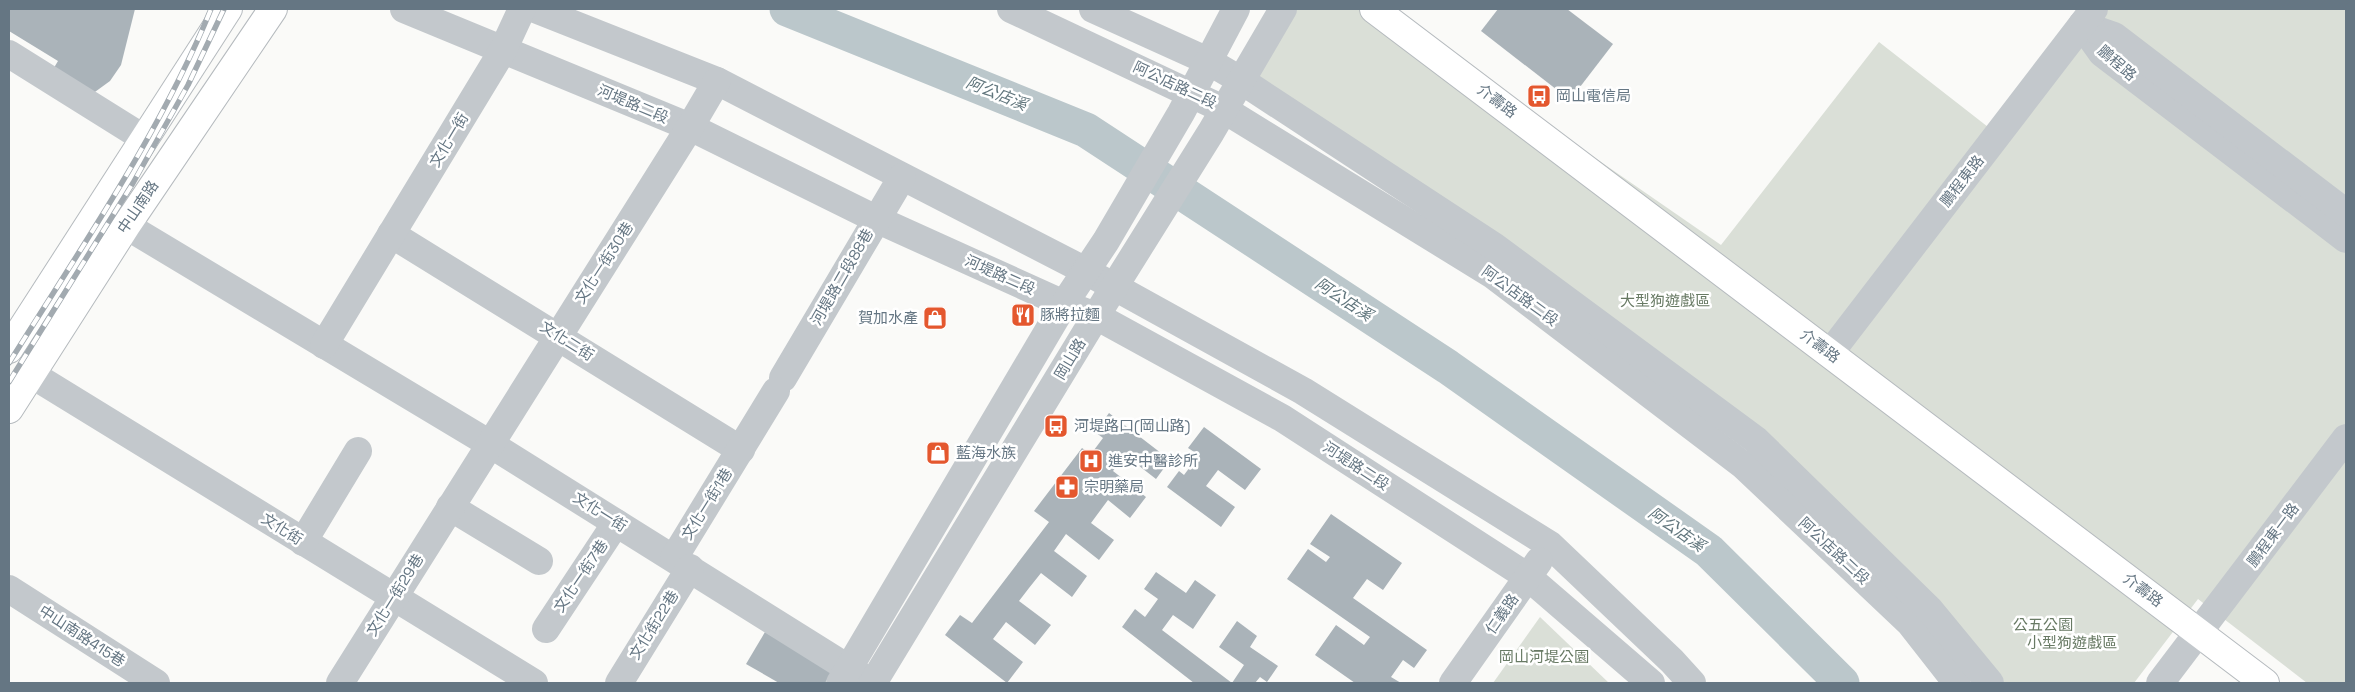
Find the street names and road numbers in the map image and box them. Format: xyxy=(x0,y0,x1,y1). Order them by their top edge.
street label: 鵬程路 xyxy=(2094,41,2141,85)
street label: 阿公店路二段 xyxy=(1130,57,1220,112)
street label: 介壽路 xyxy=(1474,79,1521,122)
street label: 河堤路二段 xyxy=(595,80,671,127)
street label: 文化一街 xyxy=(425,109,472,170)
street label: 鵬程東路 xyxy=(1936,151,1988,210)
street label: 中山南路 xyxy=(113,177,162,237)
street label: 文化一街30巷 xyxy=(570,218,637,307)
street label: 河堤路二段88巷 xyxy=(806,225,877,329)
street label: 河堤路二段 xyxy=(962,251,1038,298)
street label: 阿公店路二段 xyxy=(1478,261,1562,330)
street label: 文化二街 xyxy=(537,317,598,365)
street label: 介壽路 xyxy=(1797,324,1844,367)
street label: 岡山路 xyxy=(1050,335,1089,383)
street label: 河堤路二段 xyxy=(1320,437,1393,494)
street label: 文化一街1巷 xyxy=(677,464,736,543)
street label: 文化一街 xyxy=(570,488,631,536)
street label: 鵬程東一路 xyxy=(2242,499,2303,570)
street label: 文化街 xyxy=(258,509,306,549)
street label: 阿公店路二段 xyxy=(1795,513,1874,588)
street label: 文化一街7巷 xyxy=(549,536,612,616)
street label: 文化一街29巷 xyxy=(362,550,427,639)
street label: 介壽路 xyxy=(2120,568,2167,611)
street label: 文化街22巷 xyxy=(625,587,682,663)
street label: 仁義路 xyxy=(1481,590,1522,638)
street label: 中山南路415巷 xyxy=(35,601,129,671)

